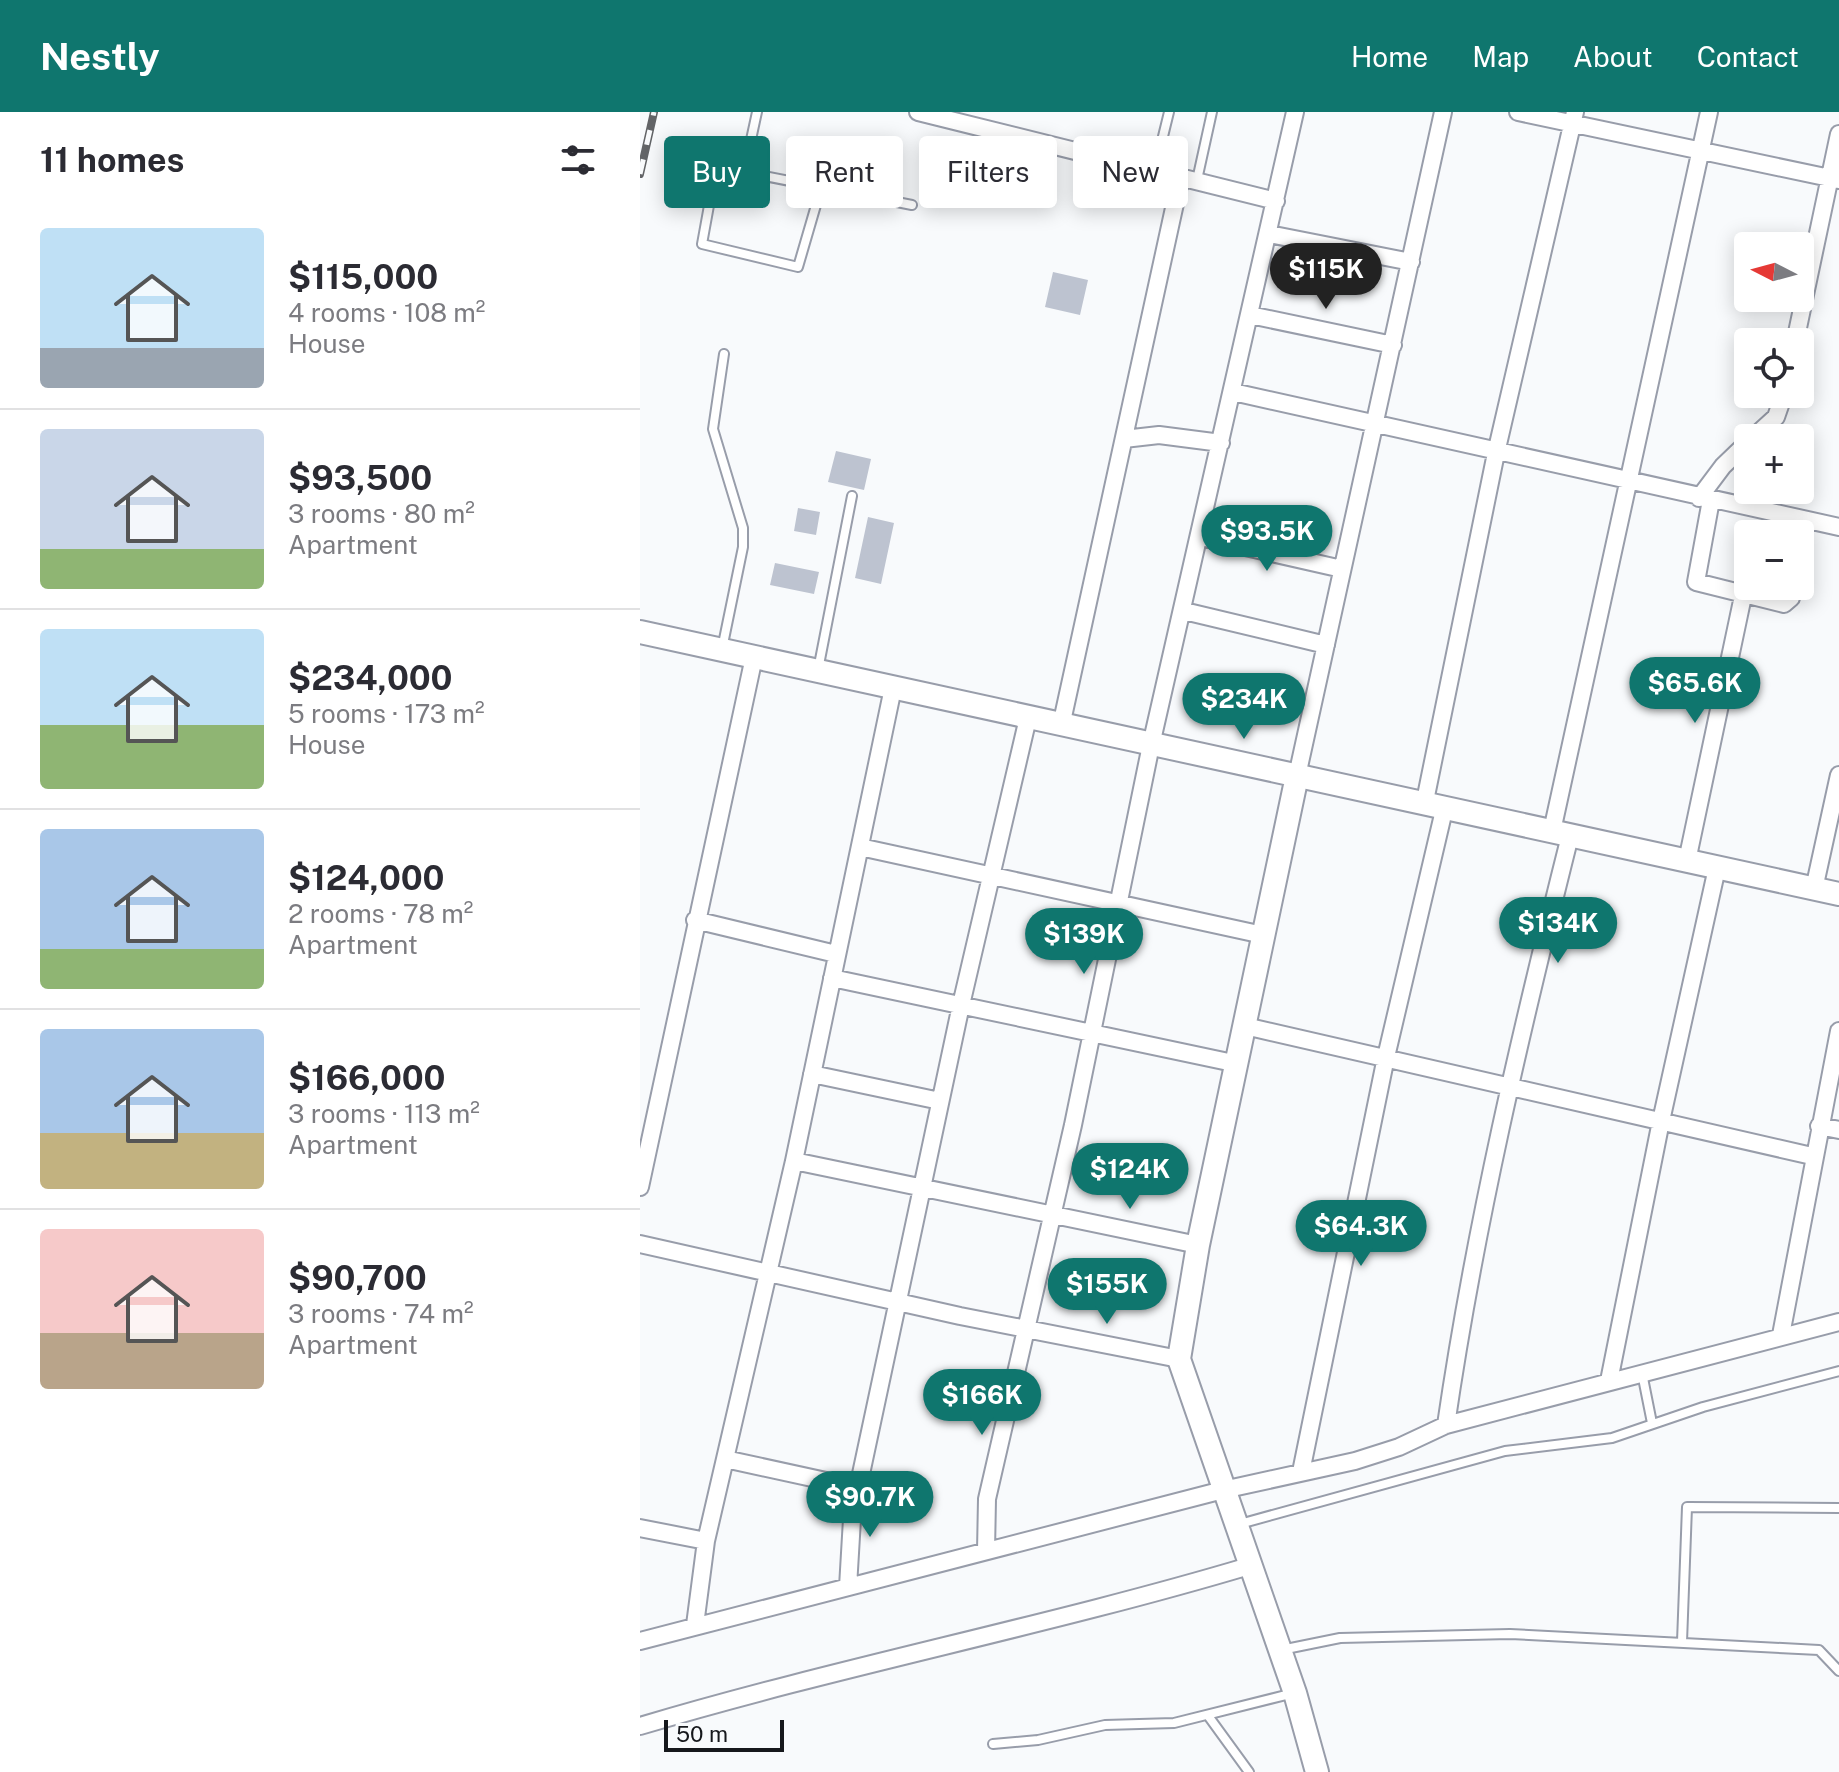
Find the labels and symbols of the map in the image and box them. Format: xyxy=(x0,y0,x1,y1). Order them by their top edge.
north arrow xyxy=(1734,232,1814,312)
pin: $115K xyxy=(1270,243,1382,311)
pin: $93.5K xyxy=(1202,505,1332,573)
pin: $65.6K xyxy=(1630,657,1760,725)
pin: $234K xyxy=(1188,673,1300,741)
pin: $134K xyxy=(1502,897,1614,965)
pin: $139K xyxy=(1028,908,1140,976)
pin: $124K xyxy=(1074,1143,1186,1211)
pin: $64.3K xyxy=(1296,1200,1426,1268)
pin: $155K xyxy=(1051,1258,1163,1326)
pin: $166K xyxy=(926,1369,1038,1437)
pin: $90.7K xyxy=(805,1471,935,1539)
scale bar xyxy=(664,1716,784,1752)

